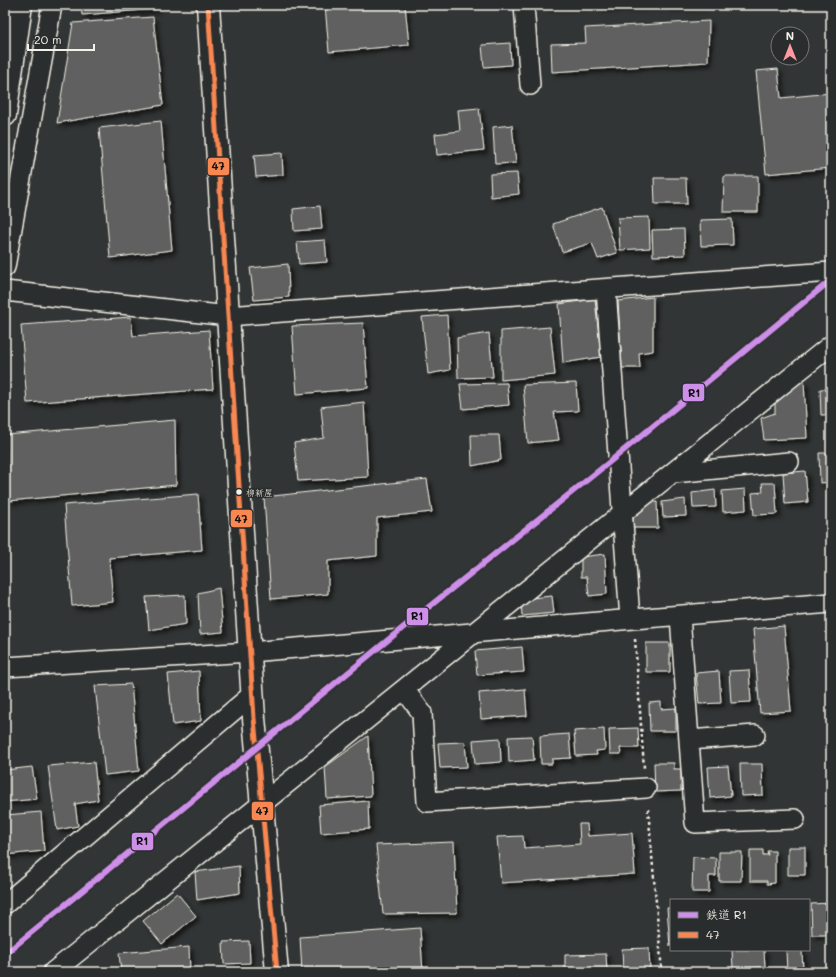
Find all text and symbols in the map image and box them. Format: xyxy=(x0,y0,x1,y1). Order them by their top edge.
scale bar xyxy=(28,26,94,52)
north arrow xyxy=(770,26,810,66)
text: N xyxy=(786,28,794,43)
text: 20 m xyxy=(34,31,62,47)
line badge: 47 xyxy=(207,157,230,176)
text: 47 xyxy=(211,158,225,173)
line badge: R1 xyxy=(682,383,705,402)
text: R1 xyxy=(688,385,700,400)
marker: 柳新屋 xyxy=(234,487,244,497)
place label: 柳新屋 xyxy=(246,487,273,498)
line badge: 47 xyxy=(230,509,253,528)
text: 47 xyxy=(234,511,248,526)
line badge: R1 xyxy=(406,607,429,626)
text: R1 xyxy=(411,608,423,623)
line badge: 47 xyxy=(251,801,274,821)
text: 47 xyxy=(255,803,269,818)
line badge: R1 xyxy=(131,832,154,851)
text: R1 xyxy=(136,833,148,848)
legend xyxy=(670,899,810,951)
text: 鉄道 R1 xyxy=(706,906,747,922)
text: 47 xyxy=(706,926,720,942)

